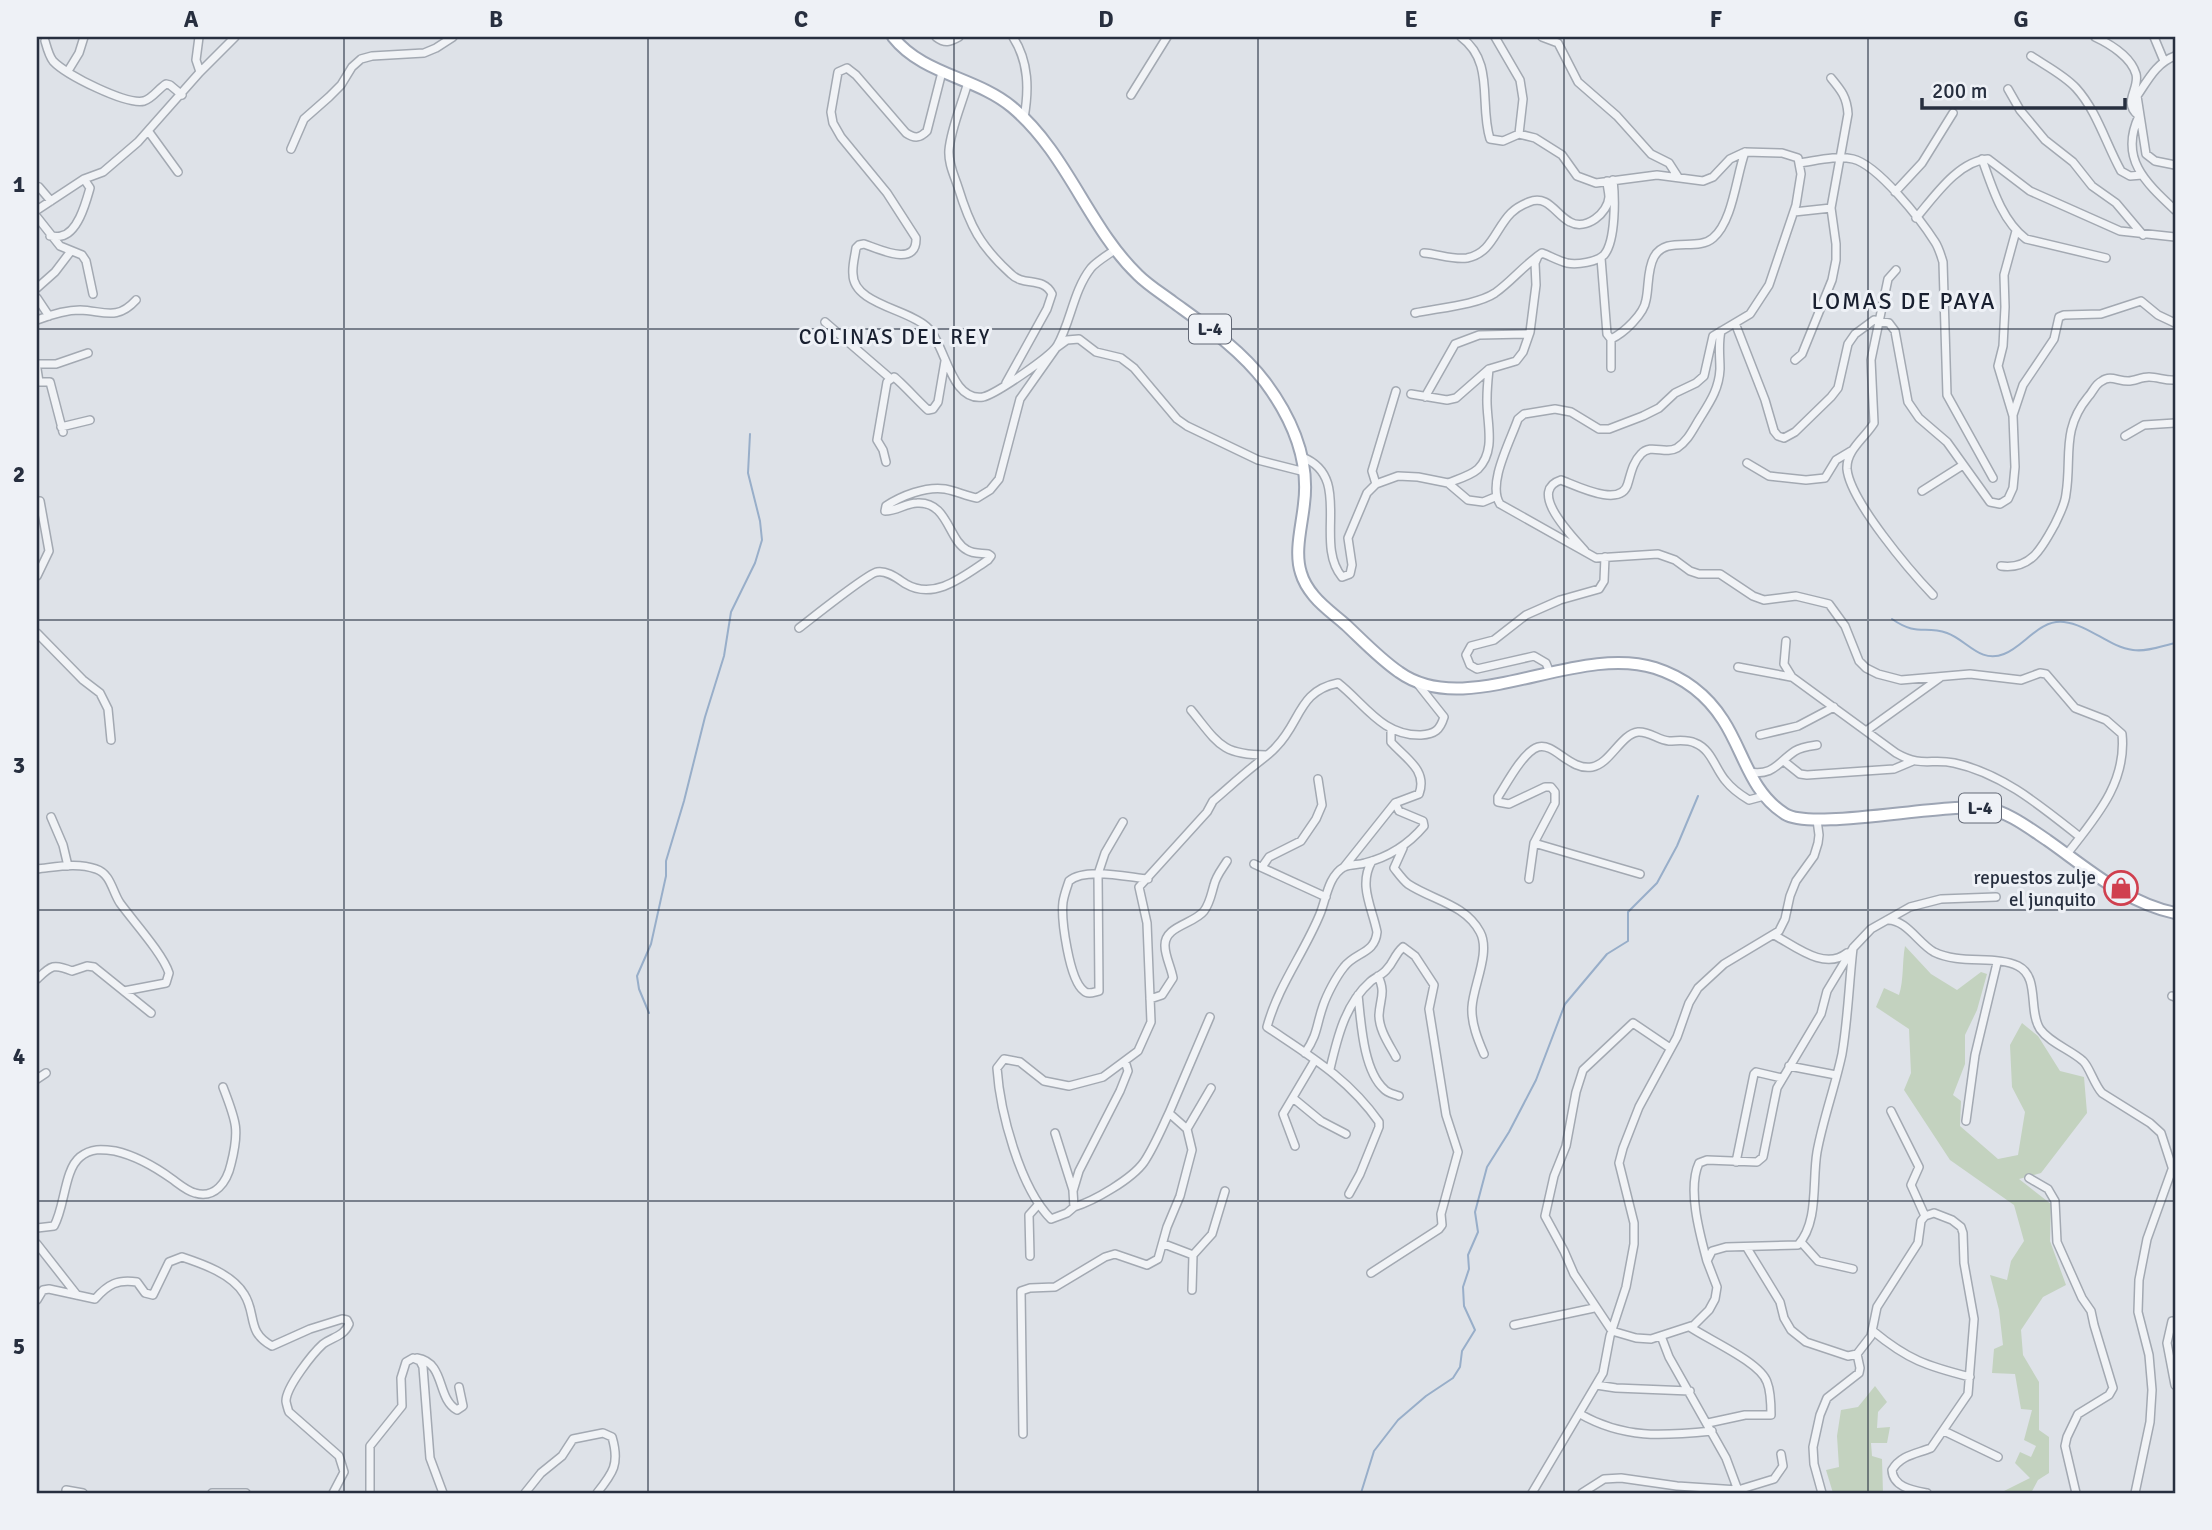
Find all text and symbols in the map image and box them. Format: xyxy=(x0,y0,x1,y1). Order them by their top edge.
text: A xyxy=(184,5,199,34)
text: B xyxy=(489,5,503,34)
text: C xyxy=(794,5,808,34)
text: D xyxy=(1098,5,1114,34)
text: E xyxy=(1404,5,1418,34)
text: F xyxy=(1710,5,1722,34)
text: G xyxy=(2013,5,2029,34)
scale bar xyxy=(1922,66,2124,110)
text: 200 m xyxy=(1932,78,1987,104)
text: 1 xyxy=(13,170,25,199)
district label: LOMAS DE PAYA xyxy=(1812,287,1996,316)
road number: L-4 xyxy=(1189,314,1231,344)
district label: COLINAS DEL REY xyxy=(799,324,991,350)
text: 2 xyxy=(13,460,25,489)
text: 3 xyxy=(13,751,25,780)
road number: L-4 xyxy=(1959,794,2001,822)
place label: repuestos zulje el junquito xyxy=(1974,866,2096,912)
shop icon: repuestos zulje el junquito xyxy=(2102,869,2140,907)
text: 4 xyxy=(13,1042,25,1071)
text: 5 xyxy=(13,1332,25,1361)

